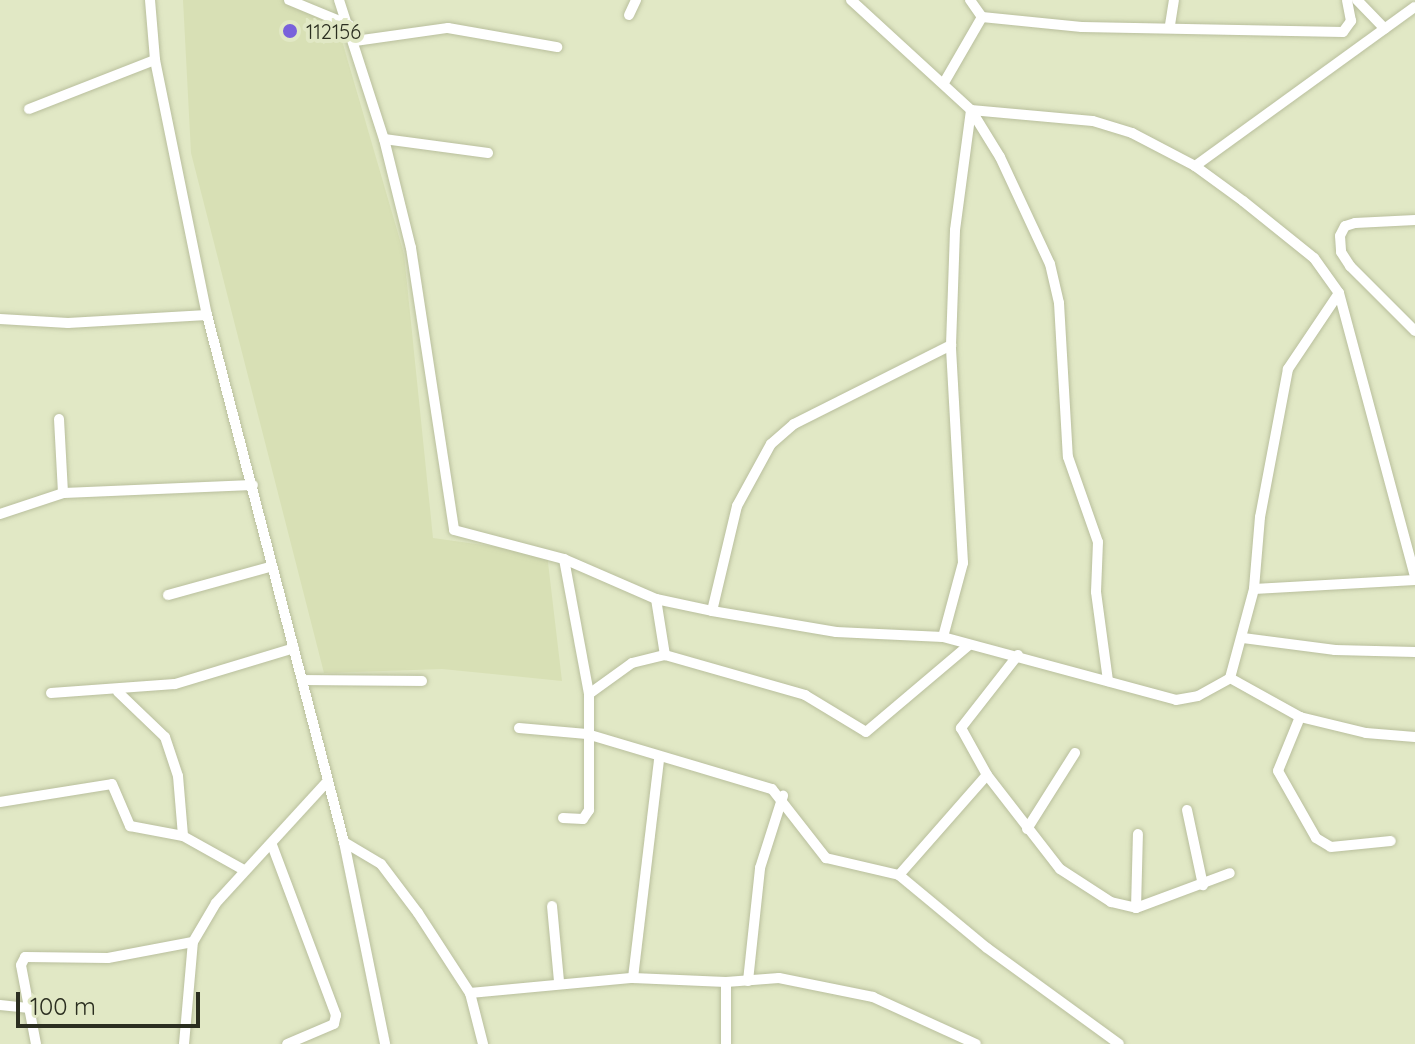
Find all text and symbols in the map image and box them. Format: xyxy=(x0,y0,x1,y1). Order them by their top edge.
place label: 112156 xyxy=(306,19,361,43)
marker: 112156 xyxy=(281,22,299,40)
scale bar xyxy=(20,976,204,1026)
text: 100 m xyxy=(30,991,96,1021)

